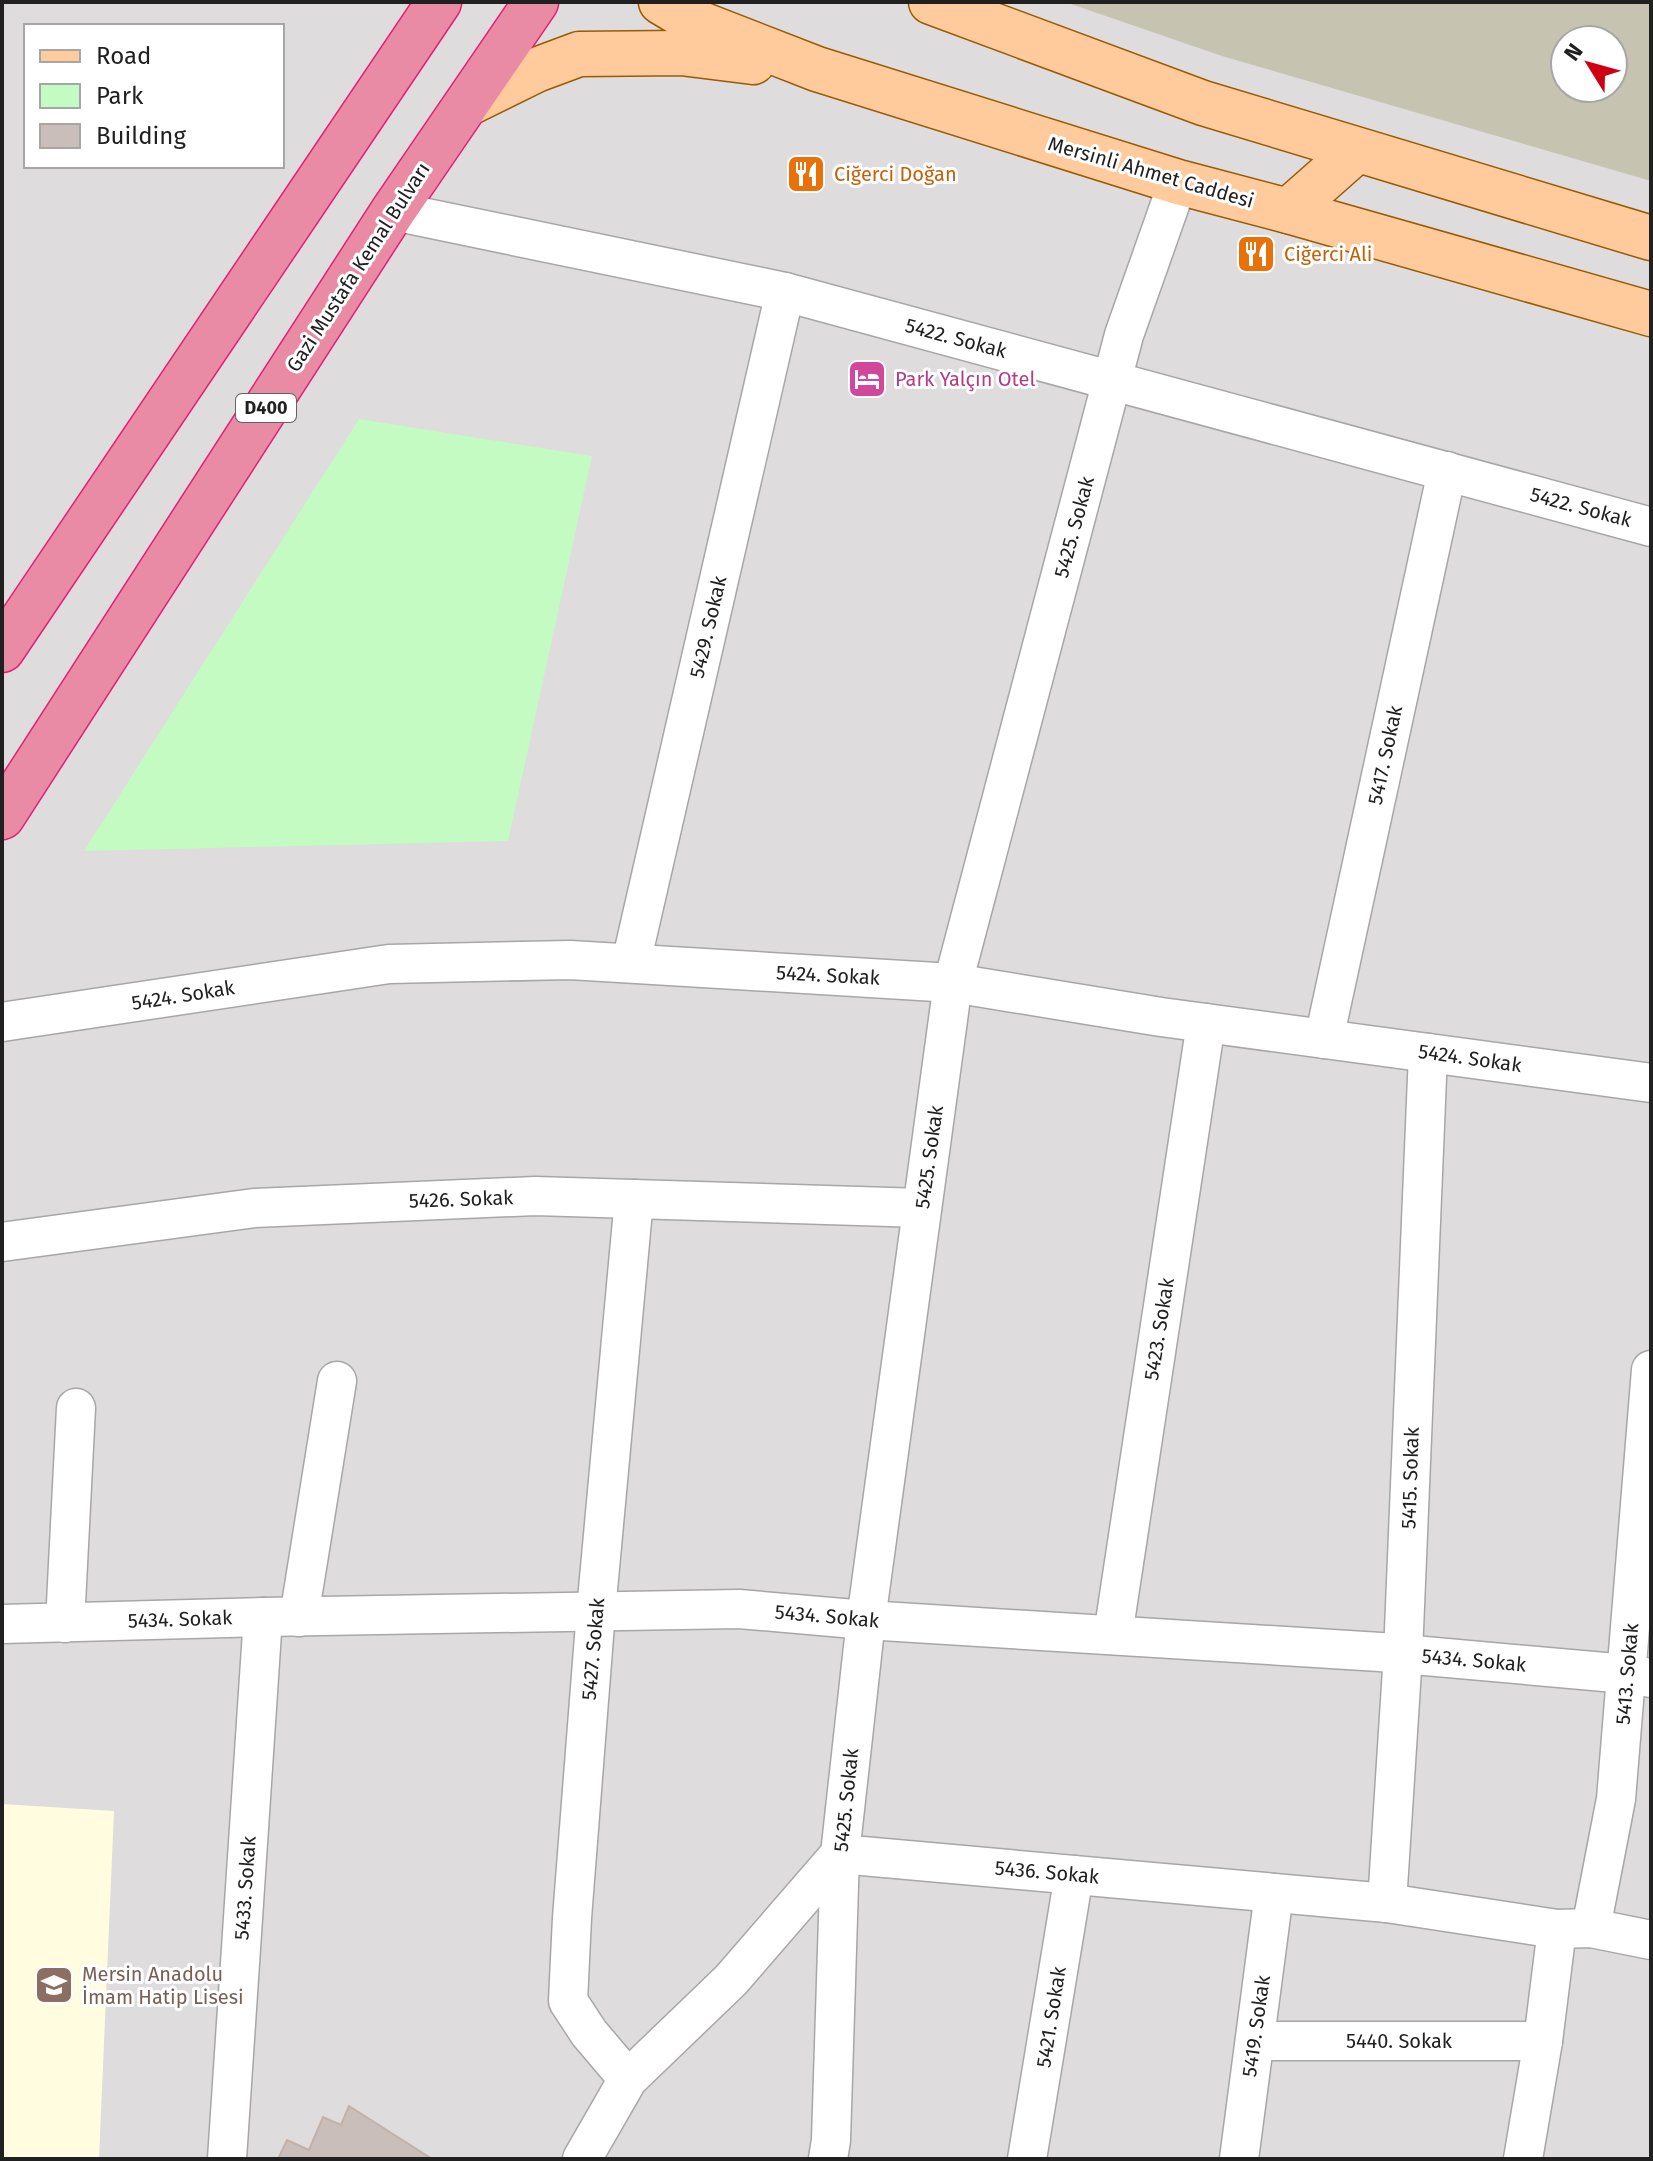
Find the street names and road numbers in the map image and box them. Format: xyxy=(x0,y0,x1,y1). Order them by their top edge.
street label: Mersinli Ahmet Caddesi xyxy=(1045,131,1257,213)
street label: Gazi Mustafa Kemal Bulvarı xyxy=(281,158,435,376)
street label: 5422. Sokak xyxy=(903,313,1010,363)
road number: D400 xyxy=(236,394,296,422)
street label: 5425. Sokak xyxy=(1049,473,1099,580)
street label: 5422. Sokak xyxy=(1528,482,1635,532)
street label: 5429. Sokak xyxy=(685,573,732,680)
street label: 5417. Sokak xyxy=(1363,702,1407,807)
street label: 5424. Sokak xyxy=(775,960,881,990)
street label: 5424. Sokak xyxy=(130,975,237,1015)
street label: 5424. Sokak xyxy=(1417,1039,1524,1077)
street label: 5425. Sokak xyxy=(910,1103,948,1210)
street label: 5426. Sokak xyxy=(408,1185,514,1213)
street label: 5423. Sokak xyxy=(1139,1275,1179,1382)
street label: 5415. Sokak xyxy=(1396,1426,1424,1529)
street label: 5427. Sokak xyxy=(577,1596,609,1701)
street label: 5434. Sokak xyxy=(774,1599,881,1633)
street label: 5434. Sokak xyxy=(127,1605,233,1633)
street label: 5413. Sokak xyxy=(1611,1621,1643,1726)
street label: 5434. Sokak xyxy=(1421,1643,1528,1677)
street label: 5425. Sokak xyxy=(829,1746,863,1853)
street label: 5433. Sokak xyxy=(229,1835,261,1941)
street label: 5436. Sokak xyxy=(994,1855,1101,1889)
street label: 5421. Sokak xyxy=(1031,1964,1071,2069)
street label: 5419. Sokak xyxy=(1237,1973,1275,2078)
street label: 5440. Sokak xyxy=(1346,2029,1453,2053)

